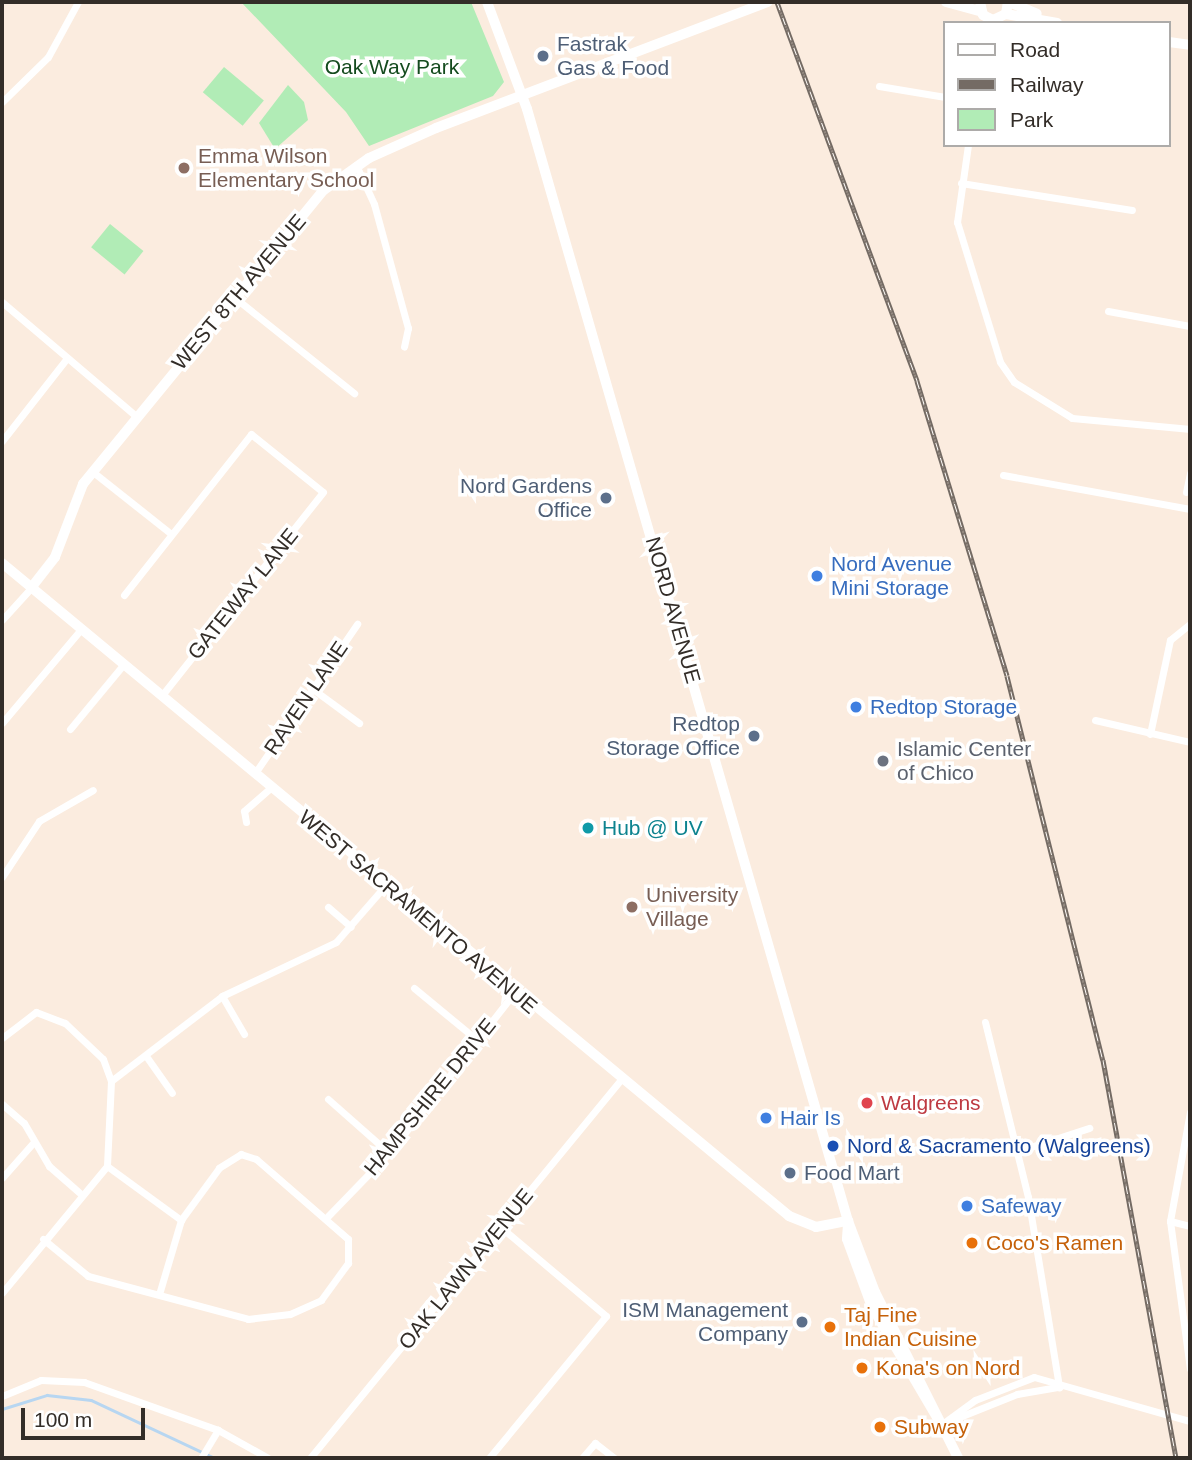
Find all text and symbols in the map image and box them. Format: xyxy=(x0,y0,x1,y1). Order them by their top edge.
legend xyxy=(944,21,1171,147)
place label: Fastrak Gas & Food xyxy=(557,31,669,81)
text: Road xyxy=(1010,38,1060,61)
marker: Fastrak Gas & Food xyxy=(535,48,551,64)
park label: Oak Way Park xyxy=(325,54,459,80)
text: Railway xyxy=(1010,73,1084,96)
text: Park xyxy=(1010,108,1053,131)
place label: Emma Wilson Elementary School xyxy=(198,143,374,193)
marker: Emma Wilson Elementary School xyxy=(176,160,192,176)
street label: WEST 8TH AVENUE xyxy=(166,209,312,375)
place label: Nord Gardens Office xyxy=(460,473,592,523)
marker: Nord Gardens Office xyxy=(598,490,614,506)
street label: GATEWAY LANE xyxy=(182,523,304,665)
street label: NORD AVENUE xyxy=(640,533,706,687)
place label: Nord Avenue Mini Storage xyxy=(831,551,953,601)
marker: Nord Avenue Mini Storage xyxy=(809,568,825,584)
street label: RAVEN LANE xyxy=(259,636,353,760)
place label: Redtop Storage xyxy=(870,694,1017,720)
marker: Redtop Storage xyxy=(848,699,864,715)
place label: Redtop Storage Office xyxy=(606,711,740,761)
marker: Redtop Storage Office xyxy=(746,728,762,744)
place label: Islamic Center of Chico xyxy=(897,736,1031,786)
marker: Islamic Center of Chico xyxy=(875,753,891,769)
street label: WEST SACRAMENTO AVENUE xyxy=(293,804,543,1020)
place label: Hub @ UV xyxy=(602,815,703,841)
marker: Hub @ UV xyxy=(580,820,596,836)
place label: University Village xyxy=(646,882,738,932)
marker: University Village xyxy=(624,899,640,915)
street label: HAMPSHIRE DRIVE xyxy=(359,1013,501,1181)
place label: Walgreens xyxy=(881,1090,981,1116)
marker: Walgreens xyxy=(859,1095,875,1111)
place label: Hair Is xyxy=(780,1105,841,1131)
marker: Hair Is xyxy=(758,1110,774,1126)
place label: Nord & Sacramento (Walgreens) xyxy=(847,1133,1151,1159)
marker: Nord & Sacramento (Walgreens) xyxy=(825,1138,841,1154)
place label: Food Mart xyxy=(804,1160,900,1186)
marker: Food Mart xyxy=(782,1165,798,1181)
street label: OAK LAWN AVENUE xyxy=(393,1183,539,1355)
place label: Safeway xyxy=(981,1193,1062,1219)
marker: Safeway xyxy=(959,1198,975,1214)
place label: Coco's Ramen xyxy=(986,1230,1123,1256)
marker: Coco's Ramen xyxy=(964,1235,980,1251)
place label: ISM Management Company xyxy=(622,1297,788,1347)
place label: Taj Fine Indian Cuisine xyxy=(844,1302,977,1352)
marker: ISM Management Company xyxy=(794,1314,810,1330)
marker: Taj Fine Indian Cuisine xyxy=(822,1319,838,1335)
place label: Kona's on Nord xyxy=(876,1355,1020,1381)
marker: Kona's on Nord xyxy=(854,1360,870,1376)
scale bar xyxy=(24,1394,149,1438)
text: 100 m xyxy=(34,1408,92,1431)
place label: Subway xyxy=(894,1414,969,1440)
marker: Subway xyxy=(872,1419,888,1435)

